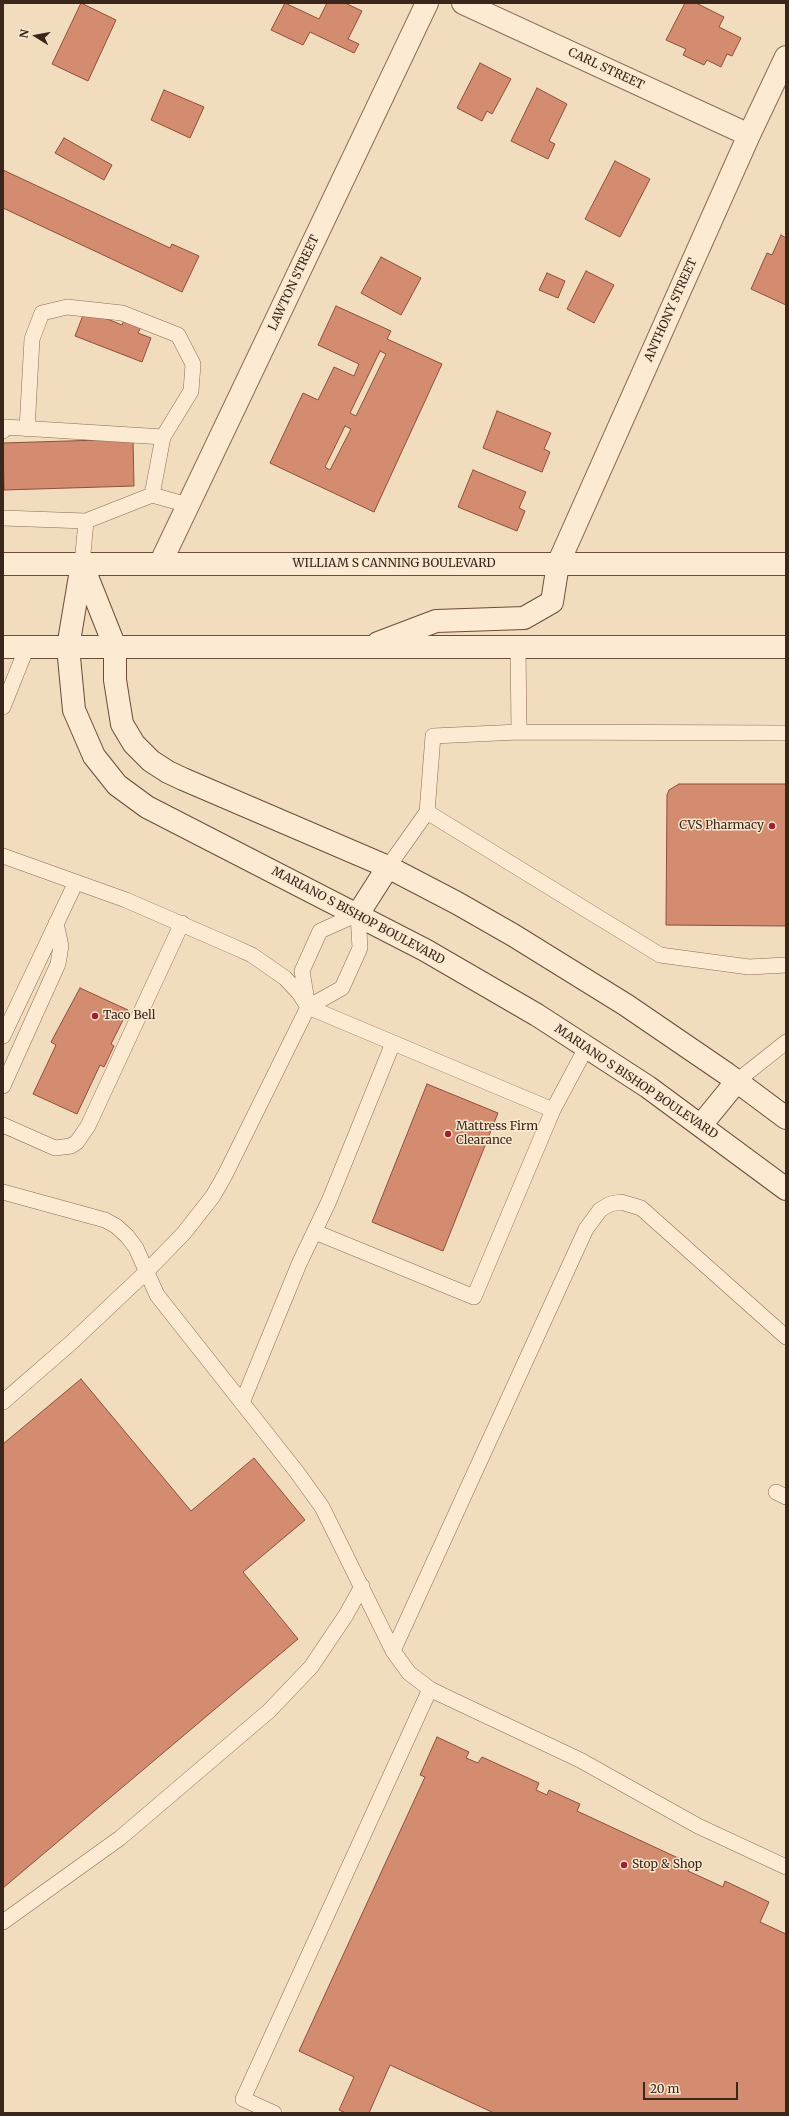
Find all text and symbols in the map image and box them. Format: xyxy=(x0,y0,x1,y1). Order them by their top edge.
north arrow xyxy=(16,16,56,56)
text: N xyxy=(17,28,32,39)
street label: CARL STREET xyxy=(566,45,646,93)
street label: LAWTON STREET xyxy=(266,233,322,333)
street label: ANTHONY STREET xyxy=(642,256,700,364)
street label: WILLIAM S CANNING BOULEVARD xyxy=(292,557,496,571)
place label: CVS Pharmacy xyxy=(679,819,764,833)
marker: CVS Pharmacy xyxy=(767,821,777,831)
street label: MARIANO S BISHOP BOULEVARD xyxy=(269,864,447,968)
place label: Taco Bell xyxy=(103,1009,155,1023)
marker: Taco Bell xyxy=(90,1011,100,1021)
street label: MARIANO S BISHOP BOULEVARD xyxy=(552,1022,720,1142)
place label: Mattress Firm Clearance xyxy=(456,1120,538,1148)
marker: Mattress Firm Clearance xyxy=(443,1129,453,1139)
place label: Stop & Shop xyxy=(632,1858,702,1872)
marker: Stop & Shop xyxy=(619,1860,629,1870)
scale bar xyxy=(645,2074,740,2100)
text: 20 m xyxy=(650,2081,679,2096)

